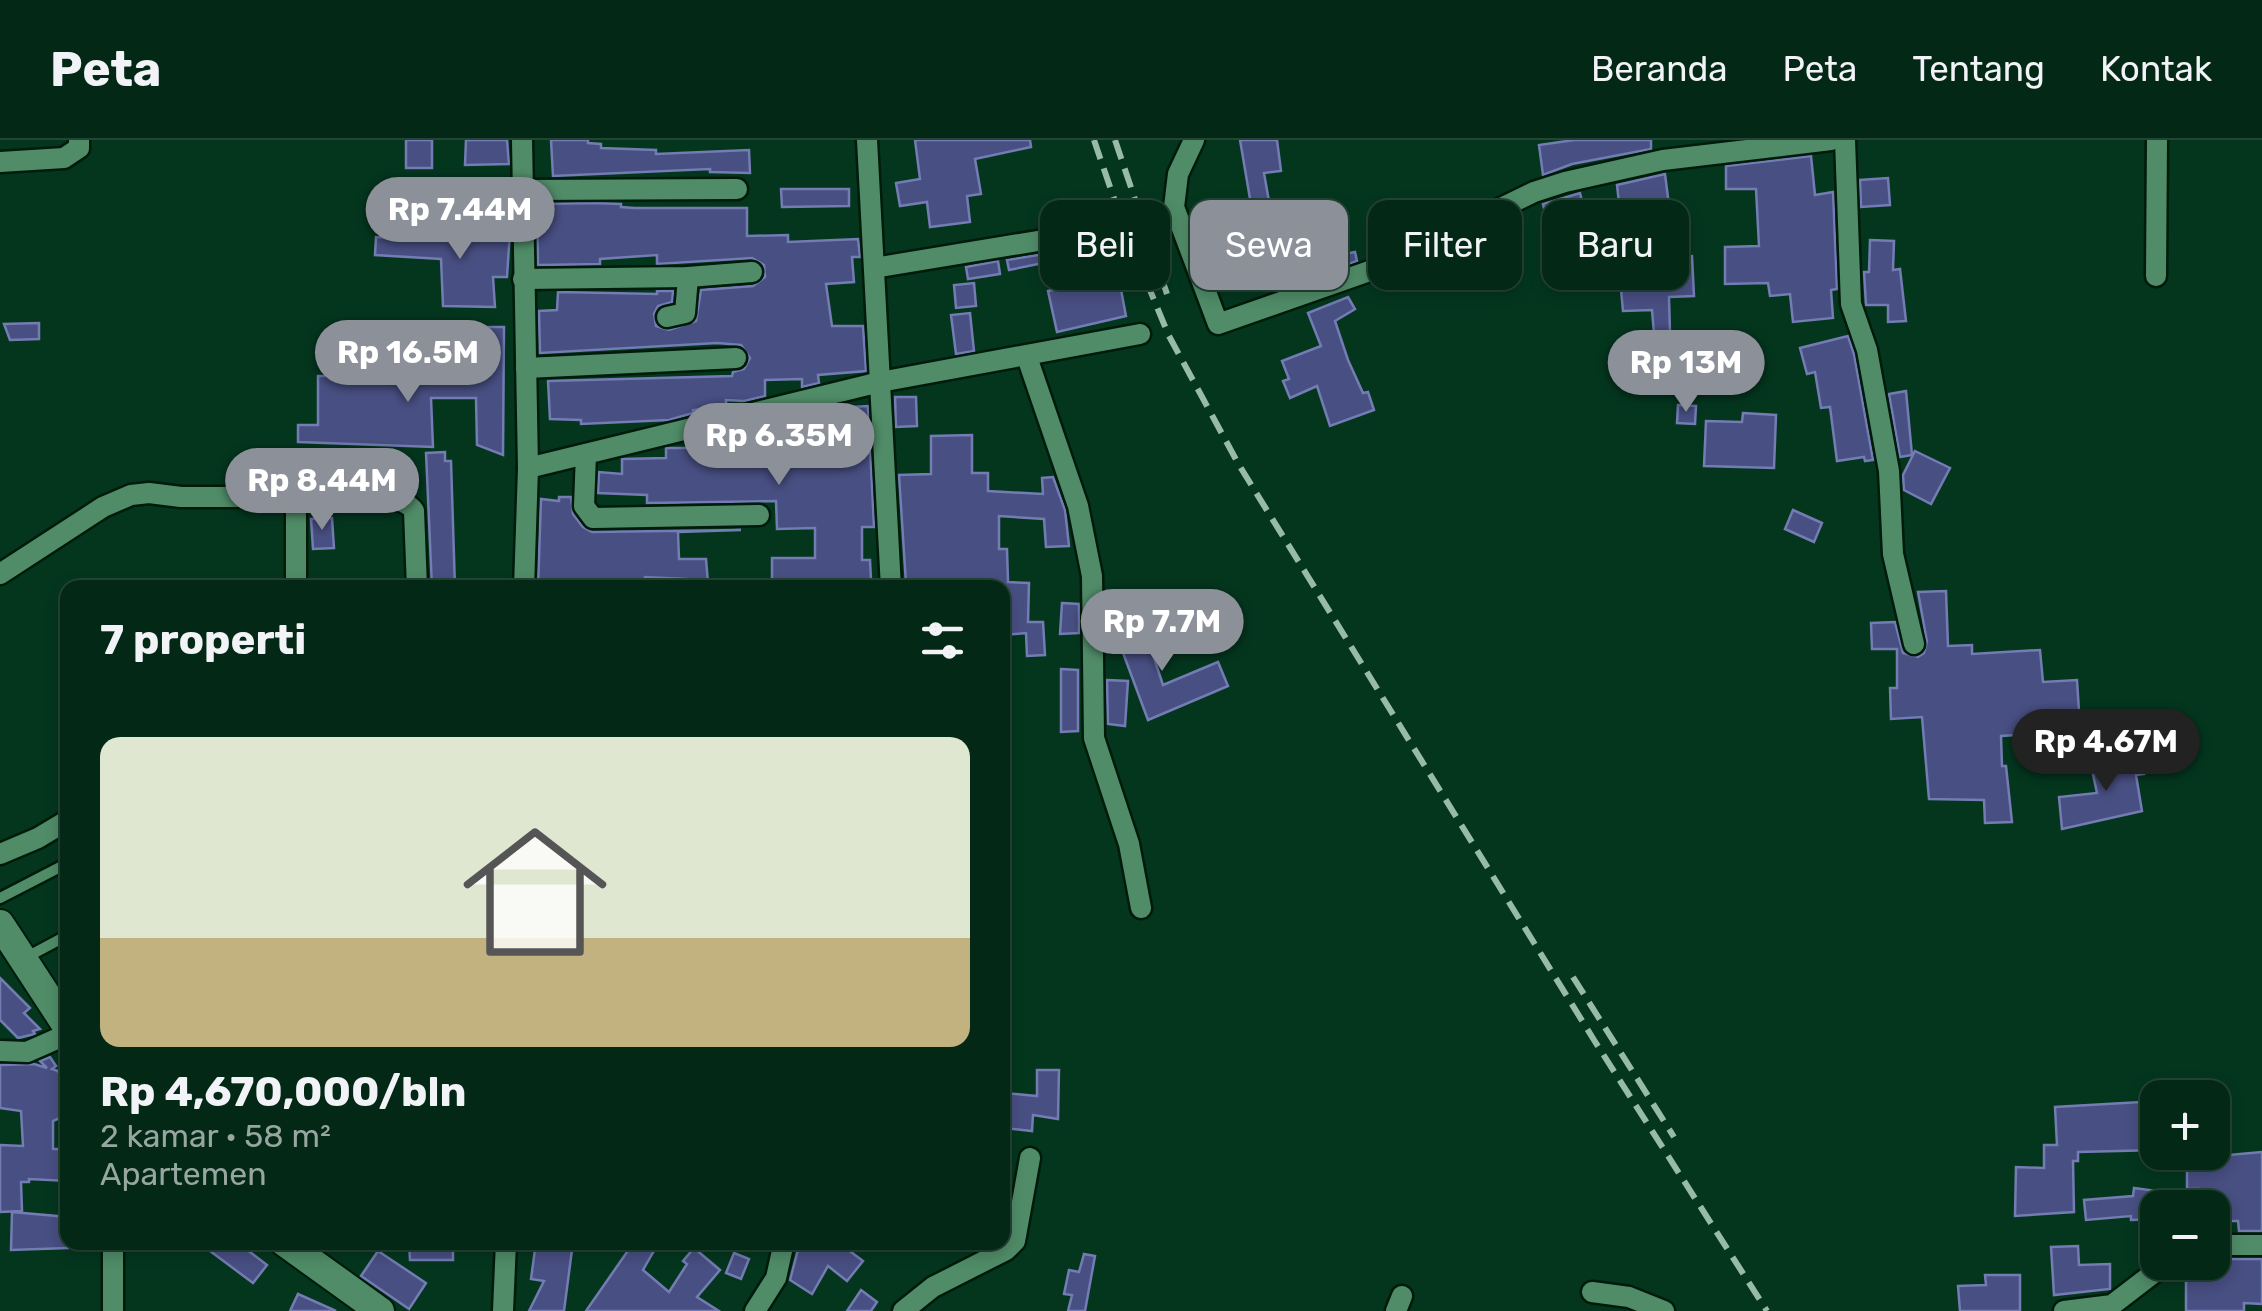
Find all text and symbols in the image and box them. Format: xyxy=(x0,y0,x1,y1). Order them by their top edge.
text: Peta xyxy=(50,41,161,98)
text: Beranda xyxy=(1591,48,1728,90)
text: Peta xyxy=(1783,48,1857,90)
text: Tentang xyxy=(1912,48,2045,90)
text: Kontak xyxy=(2100,48,2212,90)
pin: Rp 7.44M xyxy=(357,177,563,262)
text: Rp 7.44M xyxy=(388,190,532,228)
chip: Beli xyxy=(1040,200,1170,290)
chip: Sewa xyxy=(1190,200,1348,290)
chip: Filter xyxy=(1368,200,1522,290)
chip: Baru xyxy=(1542,200,1689,290)
pin: Rp 16.5M xyxy=(305,320,511,405)
pin: Rp 13M xyxy=(1605,330,1767,415)
text: Rp 16.5M xyxy=(337,333,479,371)
text: Rp 13M xyxy=(1630,343,1742,381)
pin: Rp 6.35M xyxy=(676,403,882,488)
text: Rp 6.35M xyxy=(705,416,853,454)
pin: Rp 8.44M xyxy=(219,448,425,533)
text: Rp 8.44M xyxy=(247,461,397,499)
pin: Rp 7.7M xyxy=(1070,589,1254,674)
text: Rp 7.7M xyxy=(1103,602,1221,640)
icon: filters xyxy=(915,613,970,668)
text: 7 properti xyxy=(100,615,306,665)
pin: Rp 4.67M xyxy=(2003,709,2209,794)
text: Rp 4.67M xyxy=(2034,722,2178,760)
icon: home xyxy=(445,802,625,982)
text: Rp 4,670,000/bln xyxy=(100,1067,467,1117)
map controls xyxy=(2140,1080,2230,1280)
button: + xyxy=(2140,1080,2230,1170)
text: 2 kamar · 58 m² xyxy=(100,1117,331,1155)
text: Apartemen xyxy=(100,1155,267,1193)
button: − xyxy=(2140,1190,2230,1280)

